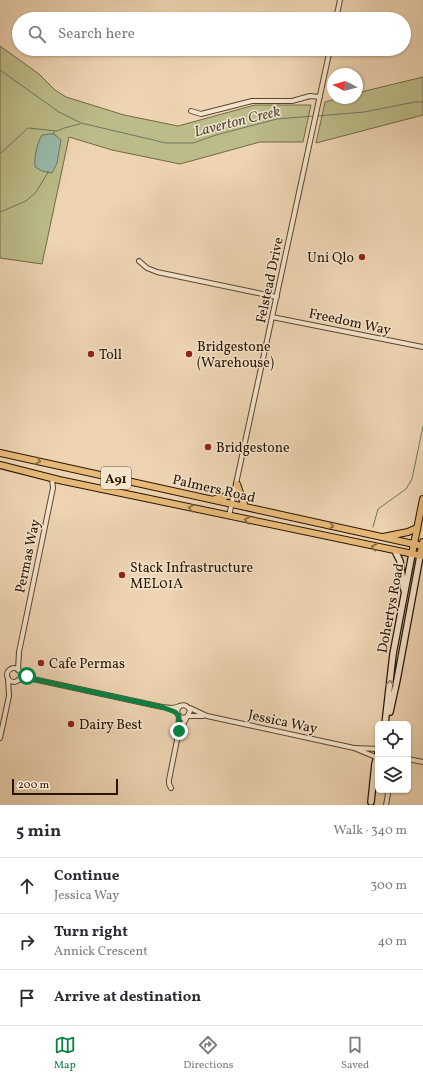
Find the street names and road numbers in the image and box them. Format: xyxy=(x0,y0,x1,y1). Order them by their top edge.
street label: Felstead Drive xyxy=(252,235,289,325)
street label: Freedom Way xyxy=(307,304,393,341)
road number: A91 xyxy=(101,467,131,489)
street label: Palmers Road xyxy=(170,471,257,508)
street label: Permas Way xyxy=(11,517,46,595)
street label: Dohertys Road xyxy=(373,562,410,655)
street label: Jessica Way xyxy=(246,706,319,739)

